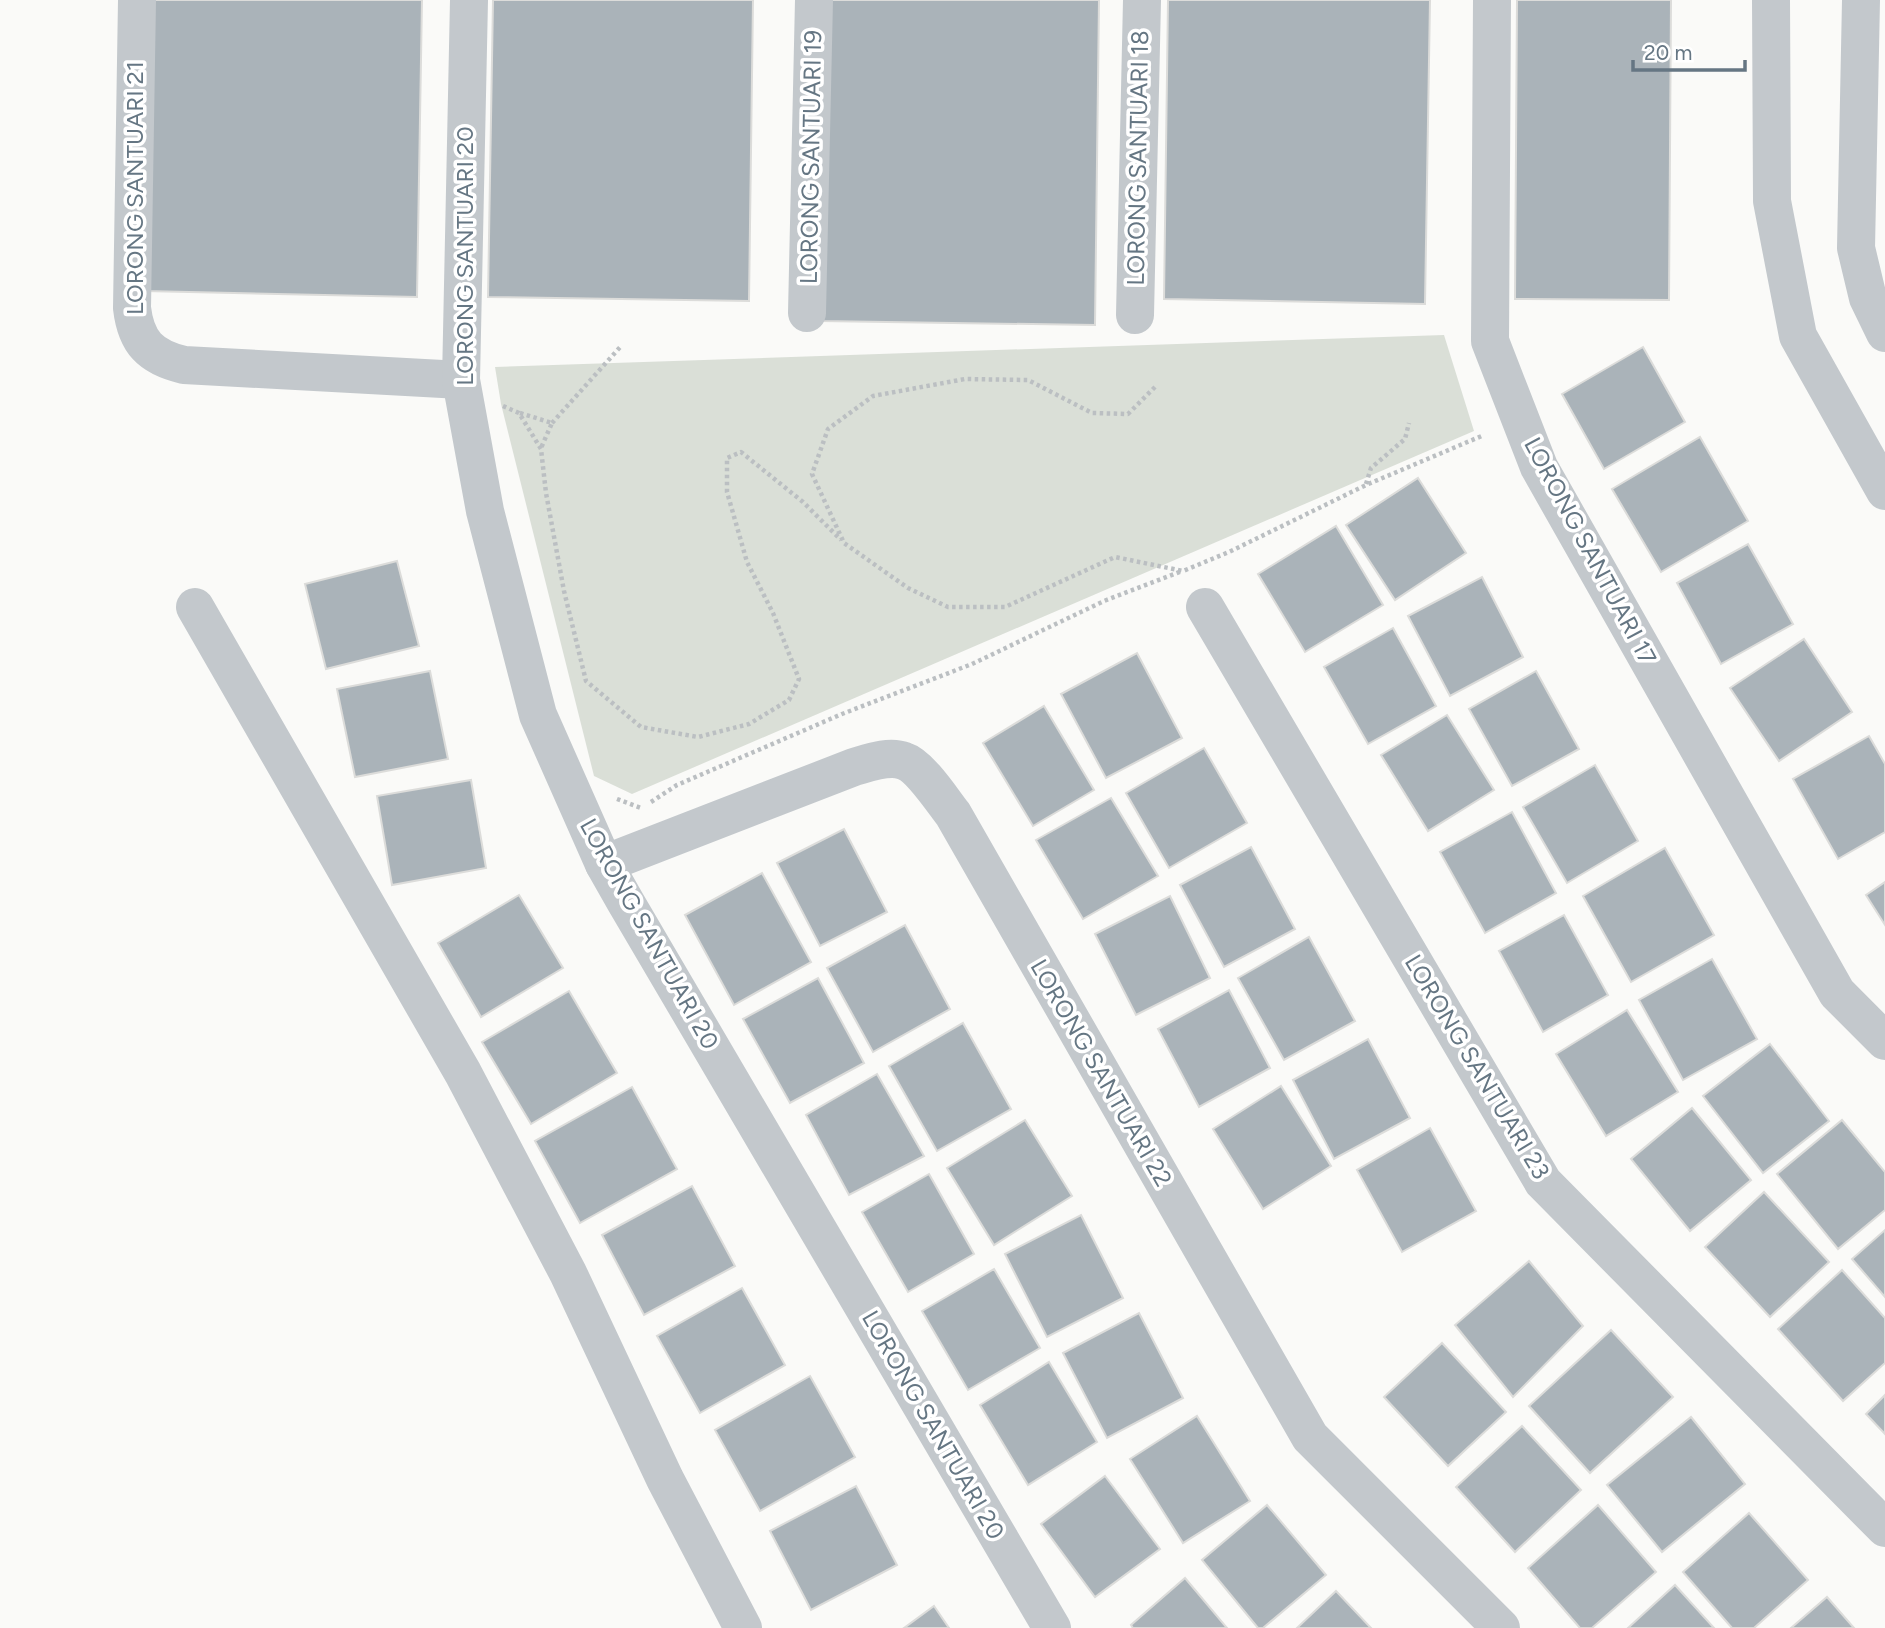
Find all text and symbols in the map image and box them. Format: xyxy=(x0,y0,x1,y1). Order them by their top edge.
scale bar xyxy=(1633,28,1745,72)
street label: LORONG SANTUARI 19 xyxy=(794,30,827,284)
street label: LORONG SANTUARI 18 xyxy=(1121,30,1154,286)
text: 20 m xyxy=(1644,40,1692,65)
street label: LORONG SANTUARI 21 xyxy=(120,61,149,315)
street label: LORONG SANTUARI 20 xyxy=(450,126,479,386)
street label: LORONG SANTUARI 17 xyxy=(1518,432,1663,670)
street label: LORONG SANTUARI 20 xyxy=(574,813,725,1054)
street label: LORONG SANTUARI 23 xyxy=(1399,949,1556,1184)
street label: LORONG SANTUARI 22 xyxy=(1025,954,1178,1191)
street label: LORONG SANTUARI 20 xyxy=(856,1305,1011,1544)

